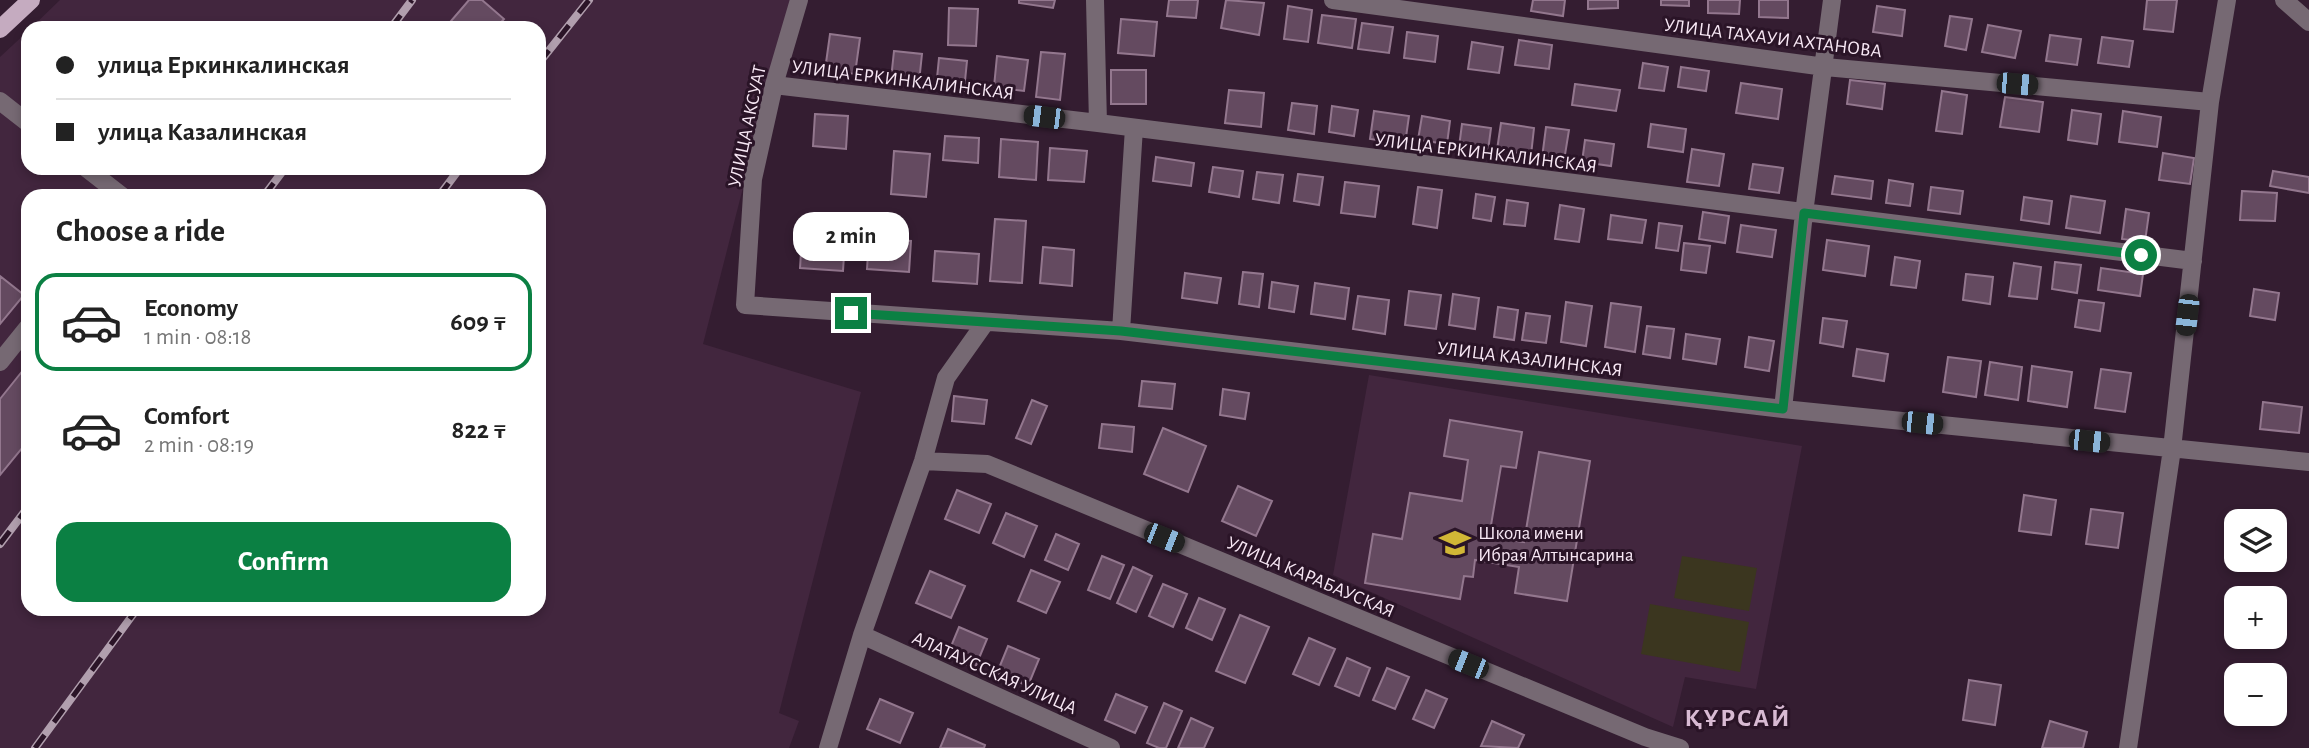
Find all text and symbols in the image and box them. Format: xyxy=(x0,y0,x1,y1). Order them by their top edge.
street label: УЛИЦА ТАХАУИ АХТАНОВА xyxy=(1663,16,1883,61)
text: улица Еркинкалинская xyxy=(98,52,350,78)
street label: УЛИЦА ЕРКИНКАЛИНСКАЯ xyxy=(790,57,1015,104)
street label: УЛИЦА АКСУАТ xyxy=(725,64,770,189)
car xyxy=(1996,72,2039,96)
car xyxy=(1022,104,1067,130)
text: улица Казалинская xyxy=(98,119,307,145)
street label: УЛИЦА ЕРКИНКАЛИНСКАЯ xyxy=(1373,130,1598,177)
callout: 2 min xyxy=(793,212,909,260)
text: Choose a ride xyxy=(56,215,225,247)
text: 2 min xyxy=(825,225,877,248)
route start xyxy=(2125,239,2157,271)
icon: car xyxy=(60,291,123,354)
car xyxy=(2175,293,2200,337)
text: Economy xyxy=(144,295,238,321)
route end xyxy=(835,297,867,329)
text: 609 ₸ xyxy=(450,309,507,335)
text: 1 min · 08:18 xyxy=(144,326,252,349)
street label: УЛИЦА КАЗАЛИНСКАЯ xyxy=(1436,339,1624,380)
icon: car xyxy=(60,399,123,462)
text: Comfort xyxy=(144,403,229,429)
car xyxy=(1901,410,1944,436)
text: 822 ₸ xyxy=(452,417,507,443)
car xyxy=(2068,428,2111,454)
text: 2 min · 08:19 xyxy=(144,434,254,457)
map controls xyxy=(2224,509,2287,726)
button: layers xyxy=(2224,509,2287,572)
car xyxy=(1141,520,1188,556)
button: Confirm xyxy=(56,522,511,602)
place label: Школа имени Ибрая Алтынсарина xyxy=(1478,524,1634,565)
school or university icon: Школа имени Ибрая Алтынсарина xyxy=(1438,526,1472,560)
street label: УЛИЦА КАРАБАУСКАЯ xyxy=(1224,533,1397,621)
button: + xyxy=(2224,586,2287,649)
street label: АЛАТАУССКАЯ УЛИЦА xyxy=(909,628,1080,718)
car xyxy=(1445,646,1492,682)
button: − xyxy=(2224,663,2287,726)
district label: ҚҰРСАЙ xyxy=(1684,705,1792,731)

